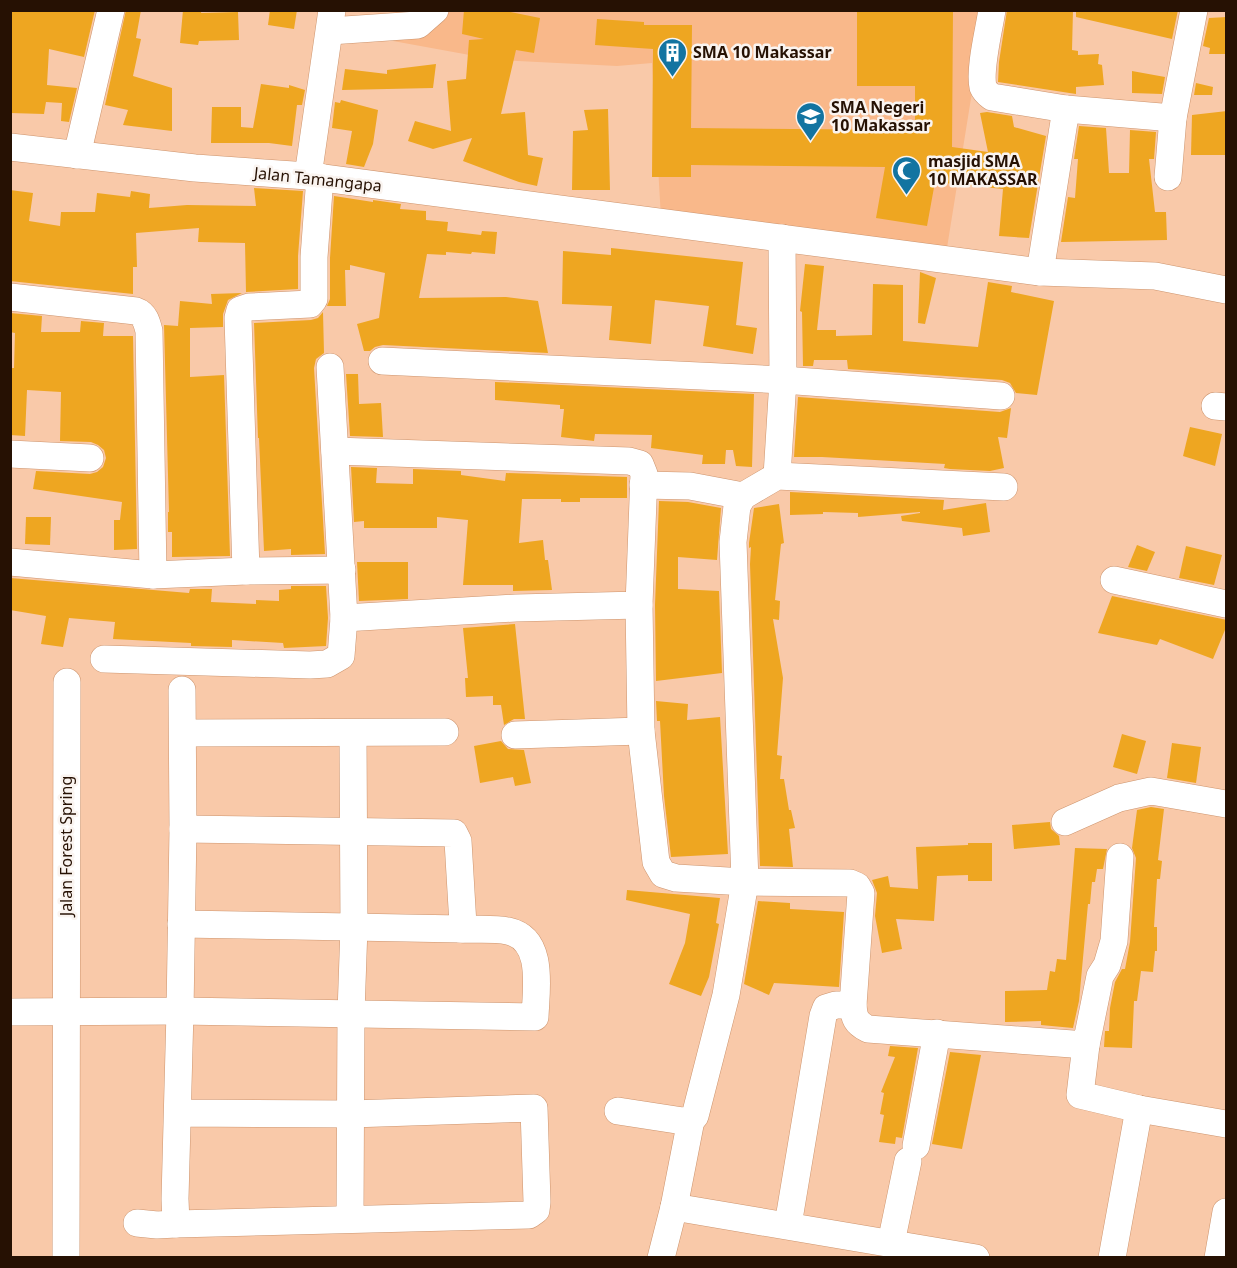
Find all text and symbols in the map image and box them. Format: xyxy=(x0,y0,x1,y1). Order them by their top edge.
building icon: SMA 10 Makassar xyxy=(656,36,688,78)
place label: SMA 10 Makassar xyxy=(693,41,832,63)
place label: SMA Negeri 10 Makassar xyxy=(831,96,930,136)
school or university icon: SMA Negeri 10 Makassar xyxy=(794,100,826,142)
place label: masjid SMA 10 MAKASSAR xyxy=(928,150,1038,190)
mosque icon: masjid SMA 10 MAKASSAR xyxy=(891,154,923,196)
street label: Jalan Tamangapa xyxy=(251,161,383,197)
street label: Jalan Forest Spring xyxy=(55,776,77,918)

